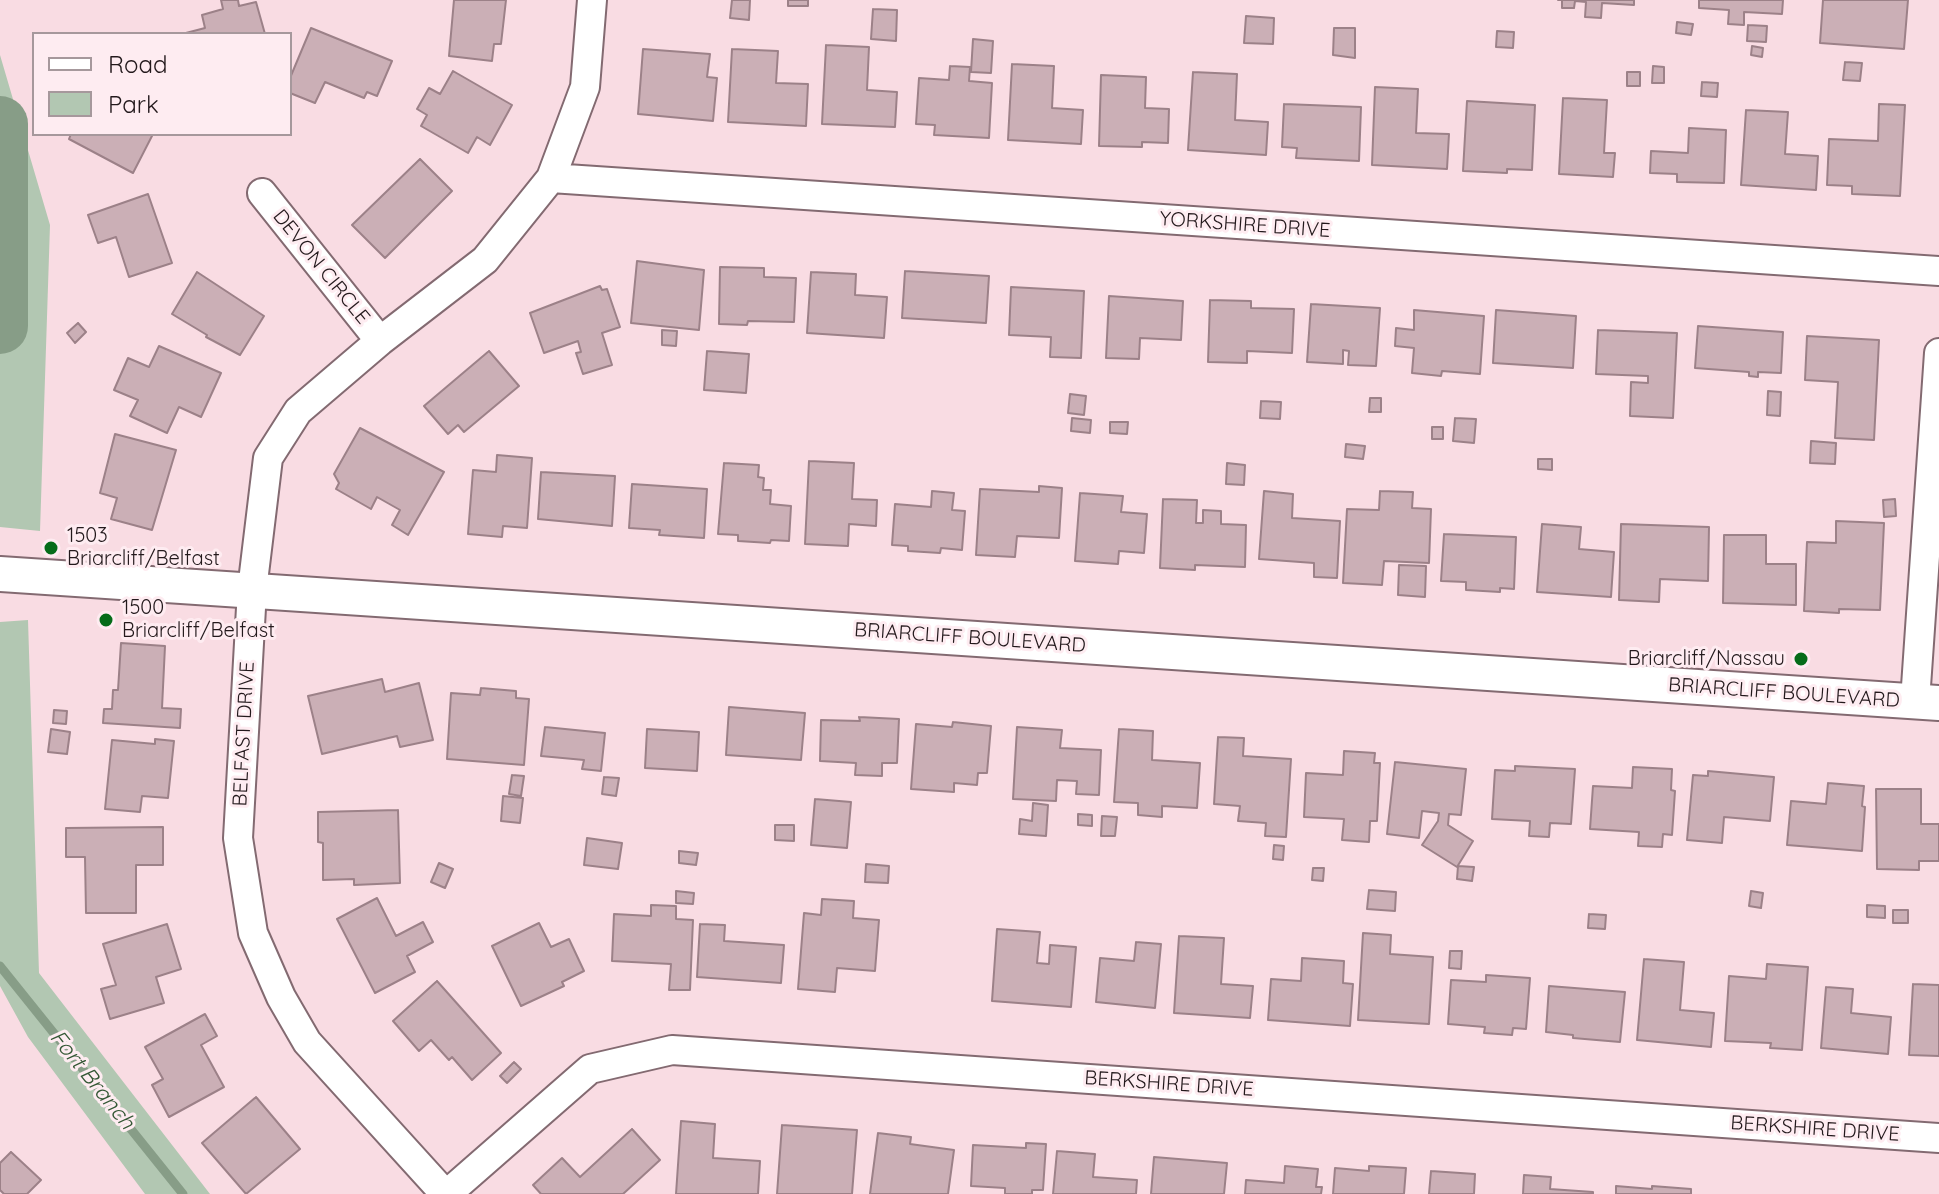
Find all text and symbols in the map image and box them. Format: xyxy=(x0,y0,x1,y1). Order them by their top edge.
legend xyxy=(32,32,292,136)
text: Road xyxy=(108,49,168,79)
text: Park xyxy=(108,89,159,119)
street label: DEVON CIRCLE xyxy=(267,205,375,329)
street label: YORKSHIRE DRIVE xyxy=(1159,207,1331,243)
place label: 1503 Briarcliff/Belfast xyxy=(67,524,220,571)
marker: 1503 Briarcliff/Belfast xyxy=(42,539,60,557)
place label: 1500 Briarcliff/Belfast xyxy=(122,596,275,643)
marker: 1500 Briarcliff/Belfast xyxy=(97,611,115,629)
street label: BRIARCLIFF BOULEVARD xyxy=(853,618,1087,658)
place label: Briarcliff/Nassau xyxy=(1628,647,1785,671)
marker: Briarcliff/Nassau xyxy=(1792,650,1810,668)
street label: BELFAST DRIVE xyxy=(228,661,260,807)
street label: BRIARCLIFF BOULEVARD xyxy=(1667,673,1901,713)
water label: Fort Branch xyxy=(44,1025,140,1135)
street label: BERKSHIRE DRIVE xyxy=(1084,1066,1254,1102)
street label: BERKSHIRE DRIVE xyxy=(1730,1111,1900,1147)

